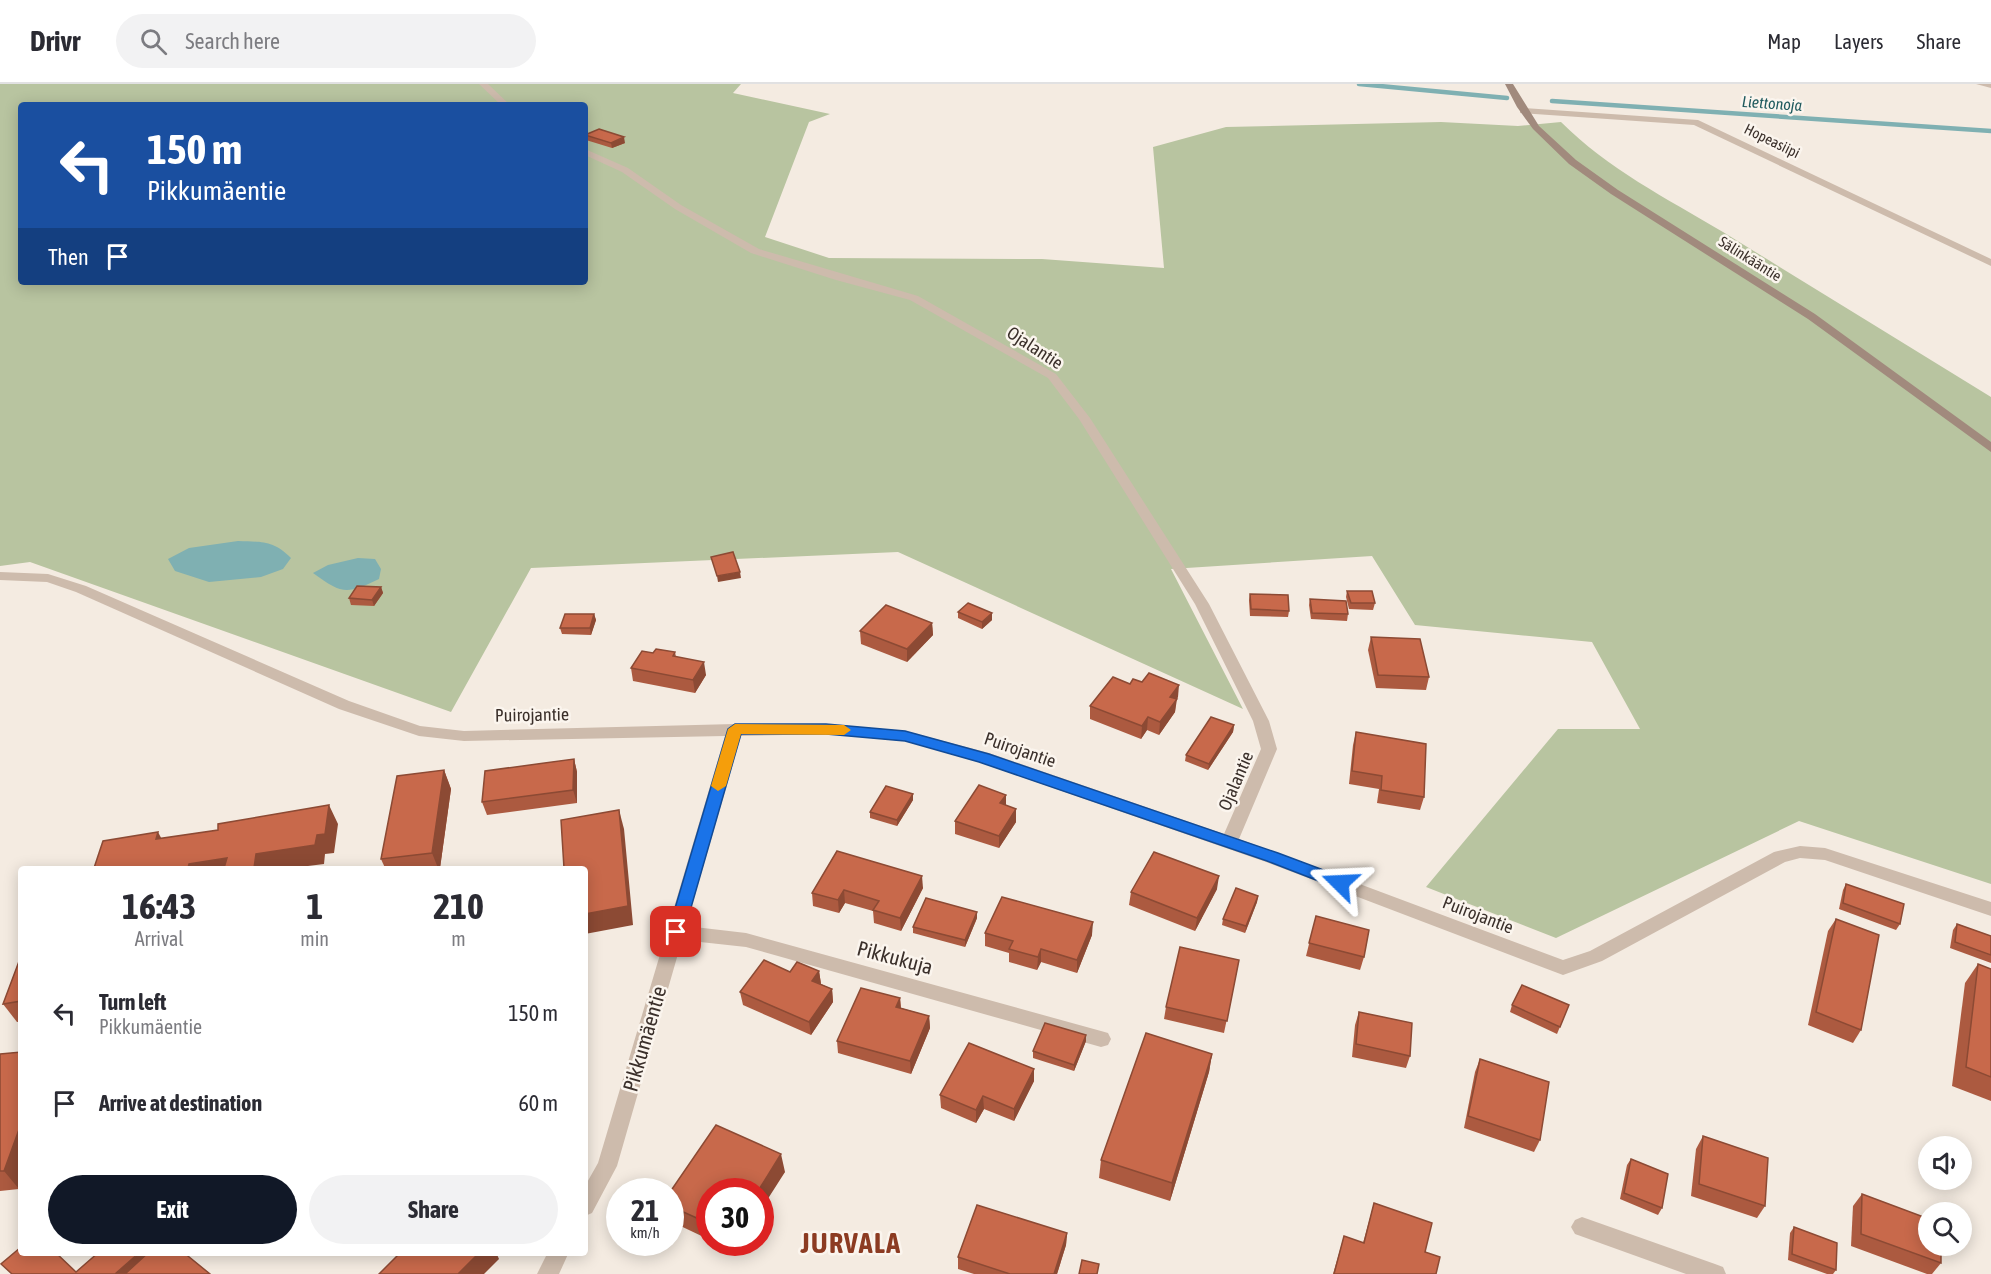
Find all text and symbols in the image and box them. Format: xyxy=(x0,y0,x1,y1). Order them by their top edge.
search box xyxy=(116,14,536,68)
text: Drivr xyxy=(30,25,80,57)
icon: search xyxy=(137,25,170,58)
text: Search here xyxy=(185,28,280,54)
text: Map xyxy=(1767,29,1801,53)
text: Layers xyxy=(1834,29,1884,53)
text: Share xyxy=(1917,29,1961,53)
water label: Liettonoja xyxy=(1741,92,1803,115)
street label: Hopeasiipi xyxy=(1742,120,1803,161)
text: 150 m xyxy=(147,125,242,173)
icon: left xyxy=(48,126,126,204)
text: Pikkumäentie xyxy=(147,175,286,206)
street label: Sälinkääntie xyxy=(1716,233,1785,285)
icon: arrive xyxy=(101,240,134,273)
text: Then xyxy=(48,244,89,270)
street label: Ojalantie xyxy=(1003,322,1067,373)
street label: Puirojantie xyxy=(495,703,569,726)
street label: Puirojantie xyxy=(982,728,1059,772)
street label: Ojalantie xyxy=(1214,748,1257,814)
position arrow xyxy=(1308,851,1372,915)
text: 16:43 xyxy=(122,885,196,927)
text: 1 xyxy=(306,885,323,927)
text: 210 xyxy=(433,885,484,927)
street label: Puirojantie xyxy=(1440,891,1517,938)
pin xyxy=(650,906,701,957)
icon: arrive xyxy=(659,915,692,948)
text: Arrival xyxy=(135,927,184,950)
text: min xyxy=(300,927,329,950)
text: m xyxy=(451,927,466,950)
street label: Pikkukuja xyxy=(855,935,936,979)
street label: Pikkumäentie xyxy=(618,983,671,1094)
text: Turn left xyxy=(99,989,166,1015)
icon: left xyxy=(48,997,81,1030)
text: 150 m xyxy=(508,1000,558,1026)
text: Pikkumäentie xyxy=(99,1015,202,1038)
icon: arrive xyxy=(48,1087,81,1120)
text: Arrive at destination xyxy=(99,1090,262,1116)
text: 60 m xyxy=(518,1090,558,1116)
map controls xyxy=(1918,1136,1972,1256)
button: sound xyxy=(1918,1136,1972,1190)
button: Exit xyxy=(48,1175,297,1244)
button: Share xyxy=(309,1175,558,1244)
speed limit sign: 30 xyxy=(696,1178,774,1256)
text: 21 xyxy=(631,1193,659,1227)
button: search xyxy=(1918,1202,1972,1256)
text: km/h xyxy=(630,1224,660,1241)
district label: JURVALA xyxy=(799,1227,902,1259)

